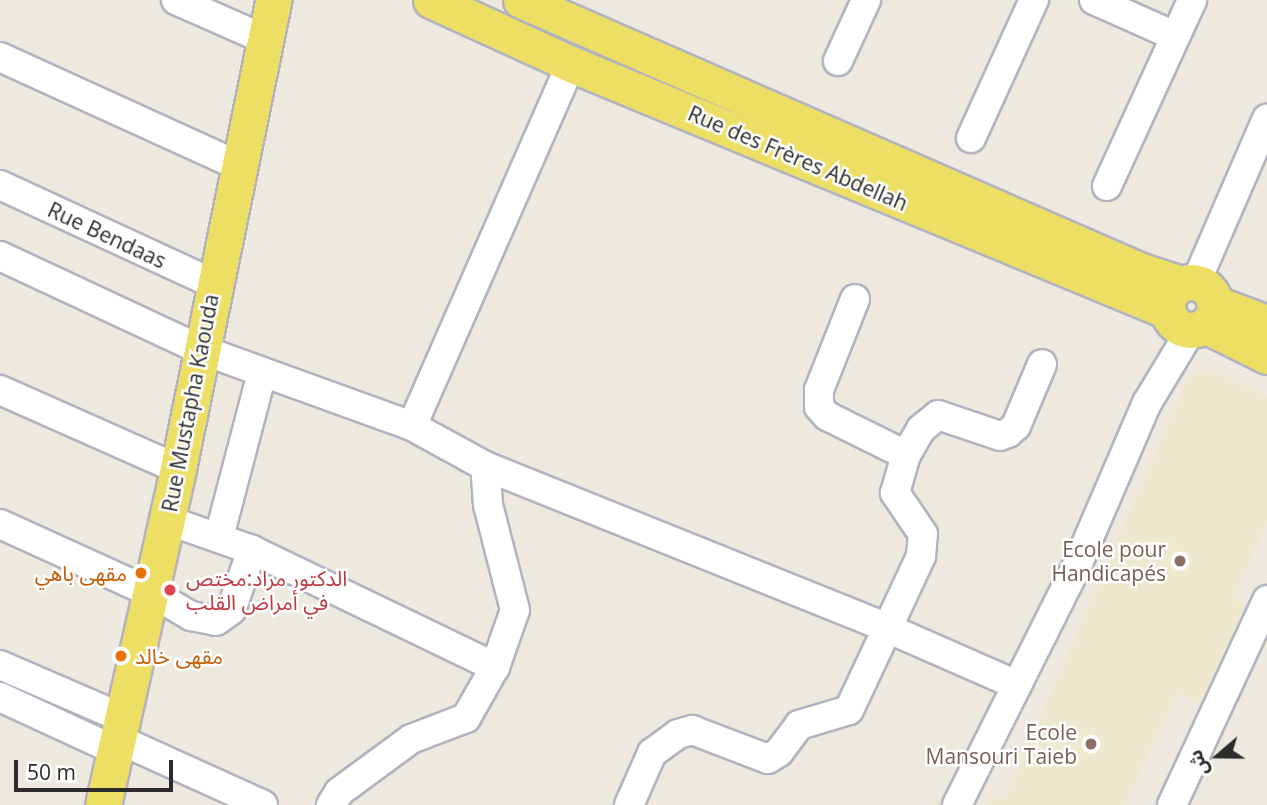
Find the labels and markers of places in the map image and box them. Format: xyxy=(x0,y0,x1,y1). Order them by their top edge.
place label: Ecole pour Handicapés xyxy=(1051,536,1166,586)
marker: Ecole pour Handicapés xyxy=(1172,553,1188,569)
place label: مقهى باهي xyxy=(35,560,127,586)
marker: مقهى باهي xyxy=(133,565,149,581)
place label: الدكتور مراد:مختص في أمراض القلب xyxy=(186,565,347,615)
marker: الدكتور مراد:مختص في أمراض القلب xyxy=(160,580,180,600)
place label: مقهى خالد xyxy=(135,643,223,669)
marker: مقهى خالد xyxy=(113,648,129,664)
place label: Ecole Mansouri Taieb xyxy=(926,719,1077,769)
marker: Ecole Mansouri Taieb xyxy=(1083,736,1099,752)

